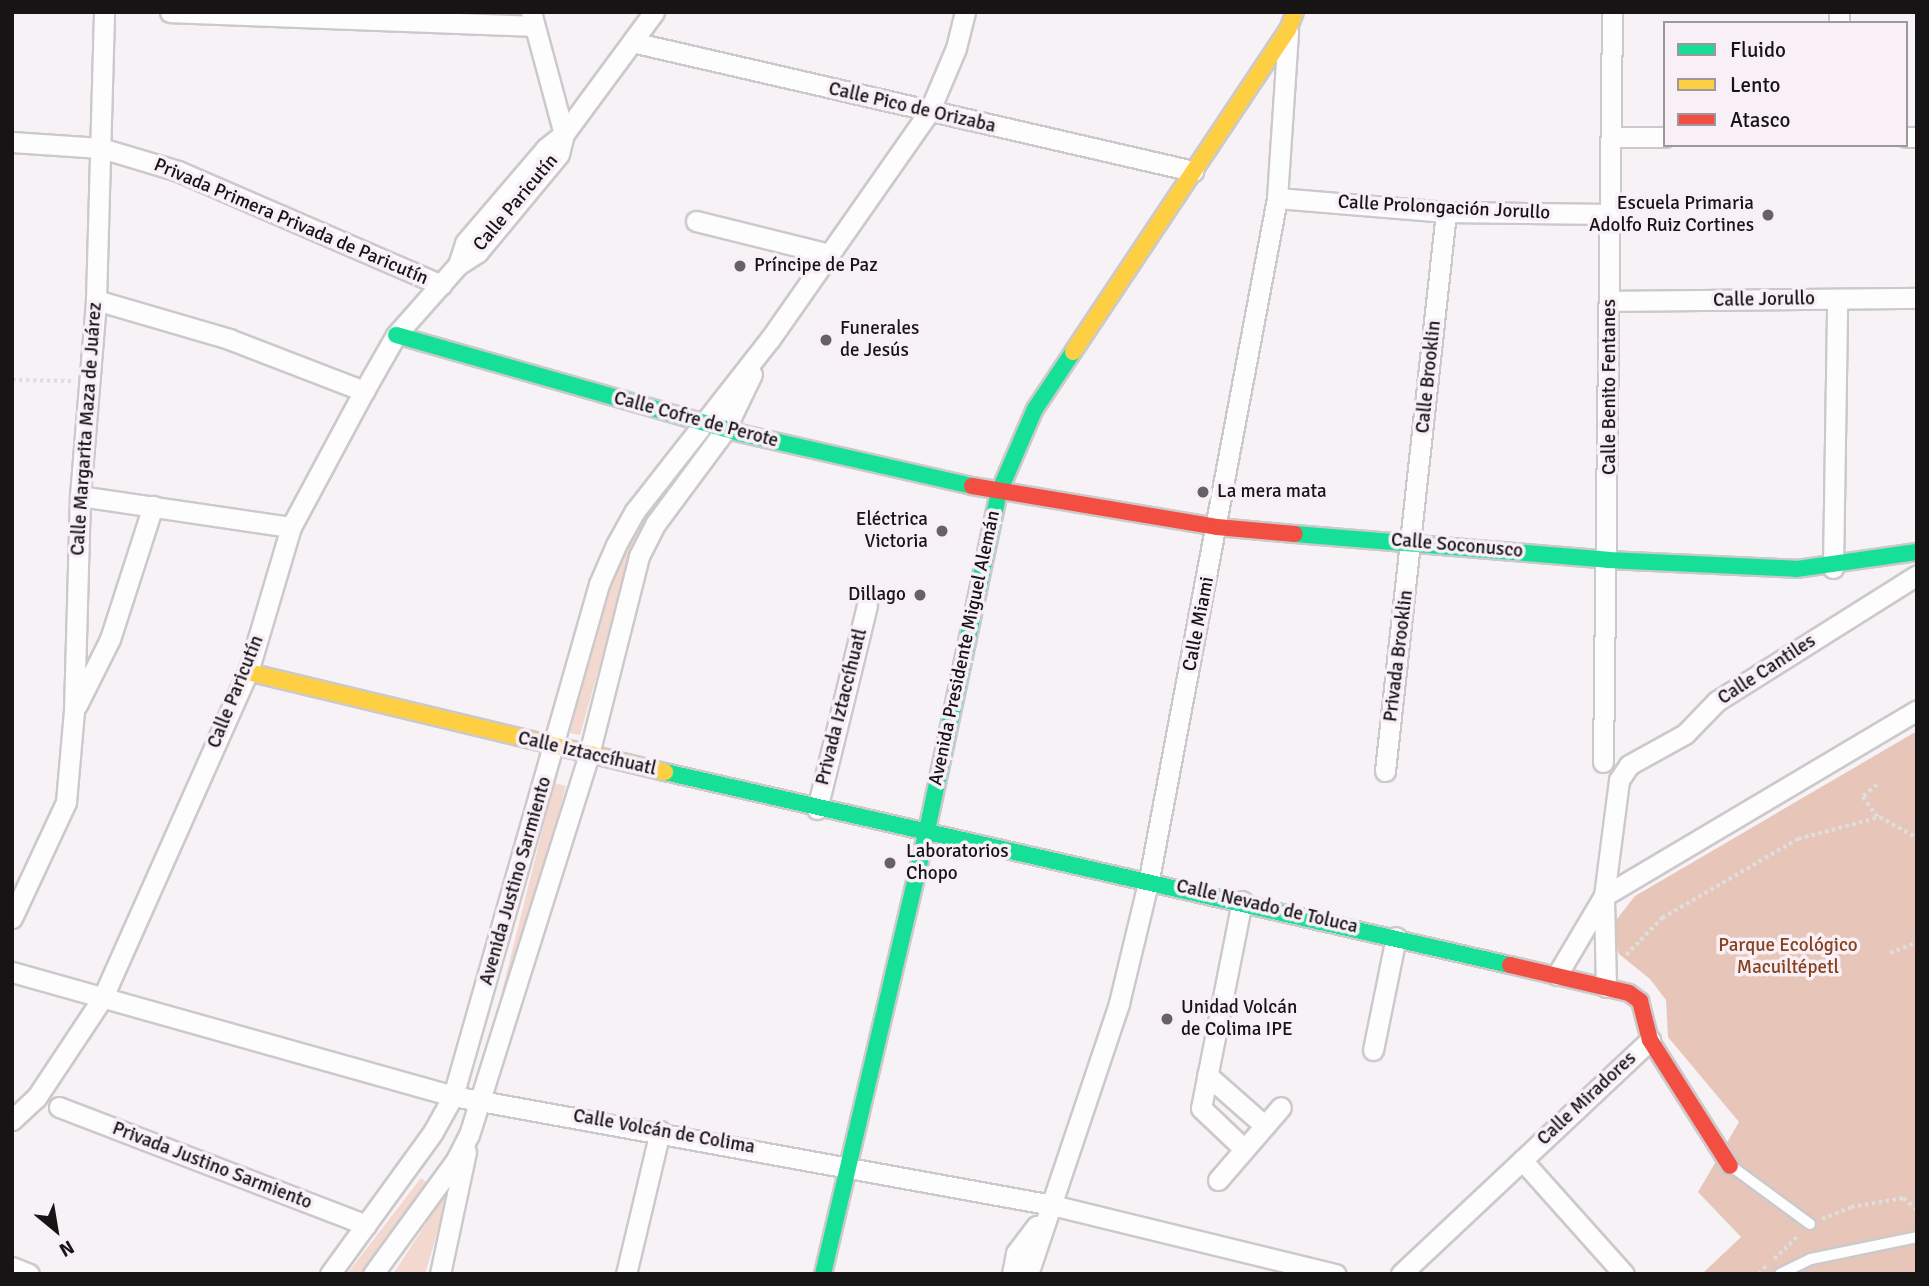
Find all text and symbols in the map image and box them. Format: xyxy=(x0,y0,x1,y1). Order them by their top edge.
legend xyxy=(1663,21,1908,147)
text: Fluido xyxy=(1730,37,1786,63)
text: Lento xyxy=(1730,72,1780,98)
street label: Calle Pico de Orizaba xyxy=(826,78,998,138)
text: Atasco xyxy=(1730,107,1790,133)
street label: Calle Paricutín xyxy=(469,150,563,256)
street label: Privada Primera Privada de Paricutín xyxy=(150,154,432,290)
street label: Calle Prolongación Jorullo xyxy=(1337,191,1551,225)
place label: Escuela Primaria Adolfo Ruiz Cortines xyxy=(1589,193,1754,237)
marker: Escuela Primaria Adolfo Ruiz Cortines xyxy=(1760,207,1776,223)
place label: Príncipe de Paz xyxy=(754,255,878,277)
marker: Príncipe de Paz xyxy=(732,258,748,274)
street label: Calle Jorullo xyxy=(1713,288,1815,312)
street label: Calle Benito Fentanes xyxy=(1599,299,1621,475)
street label: Calle Margarita Maza de Juárez xyxy=(67,302,107,556)
place label: Funerales de Jesús xyxy=(840,318,919,362)
street label: Calle Brooklin xyxy=(1412,319,1446,435)
marker: Funerales de Jesús xyxy=(818,332,834,348)
street label: Calle Cofre de Perote xyxy=(611,387,781,453)
place label: La mera mata xyxy=(1217,481,1327,503)
marker: La mera mata xyxy=(1195,484,1211,500)
street label: Avenida Presidente Miguel Alemán xyxy=(925,508,1005,788)
place label: Eléctrica Victoria xyxy=(856,509,928,553)
marker: Eléctrica Victoria xyxy=(934,523,950,539)
street label: Calle Soconusco xyxy=(1390,529,1524,563)
street label: Calle Miami xyxy=(1179,575,1219,673)
place label: Dillago xyxy=(848,584,906,606)
marker: Dillago xyxy=(912,587,928,603)
street label: Privada Brooklin xyxy=(1380,589,1418,723)
street label: Privada Iztaccíhuatl xyxy=(812,626,872,788)
street label: Calle Cantiles xyxy=(1714,630,1820,710)
street label: Calle Paricutín xyxy=(203,632,269,752)
street label: Calle Iztaccíhuatl xyxy=(516,727,658,781)
street label: Avenida Justino Sarmiento xyxy=(475,774,557,988)
place label: Laboratorios Chopo xyxy=(906,841,1009,885)
marker: Laboratorios Chopo xyxy=(880,853,900,873)
street label: Calle Nevado de Toluca xyxy=(1174,875,1360,939)
park label: Parque Ecológico Macuiltépetl xyxy=(1718,935,1858,979)
place label: Unidad Volcán de Colima IPE xyxy=(1181,997,1297,1041)
marker: Unidad Volcán de Colima IPE xyxy=(1159,1011,1175,1027)
street label: Calle Miradores xyxy=(1533,1047,1641,1151)
street label: Calle Volcán de Colima xyxy=(571,1105,757,1159)
street label: Privada Justino Sarmiento xyxy=(109,1117,315,1215)
north arrow xyxy=(21,1195,91,1265)
text: N xyxy=(55,1234,78,1262)

